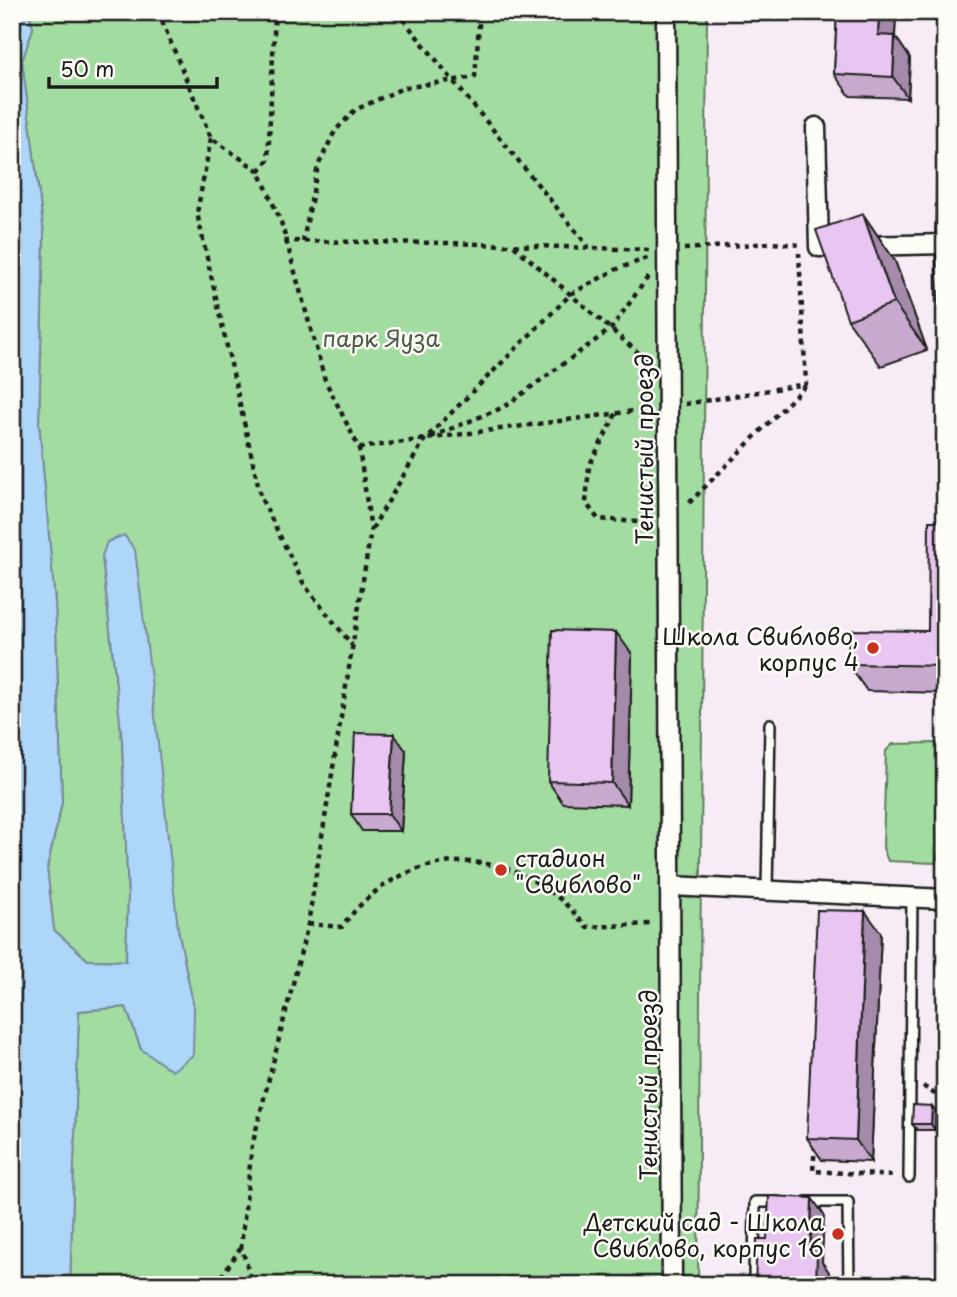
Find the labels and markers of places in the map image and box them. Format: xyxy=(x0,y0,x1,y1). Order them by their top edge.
place label: Школа Свиблово, корпус 4 xyxy=(662,618,859,679)
marker: Школа Свиблово, корпус 4 xyxy=(865,640,881,656)
place label: стадион "Свиблово" xyxy=(515,840,641,901)
marker: стадион "Свиблово" xyxy=(493,862,509,878)
place label: Детский сад - Школа Свиблово, корпус 16 xyxy=(583,1204,825,1265)
marker: Детский сад - Школа Свиблово, корпус 16 xyxy=(830,1226,846,1242)

